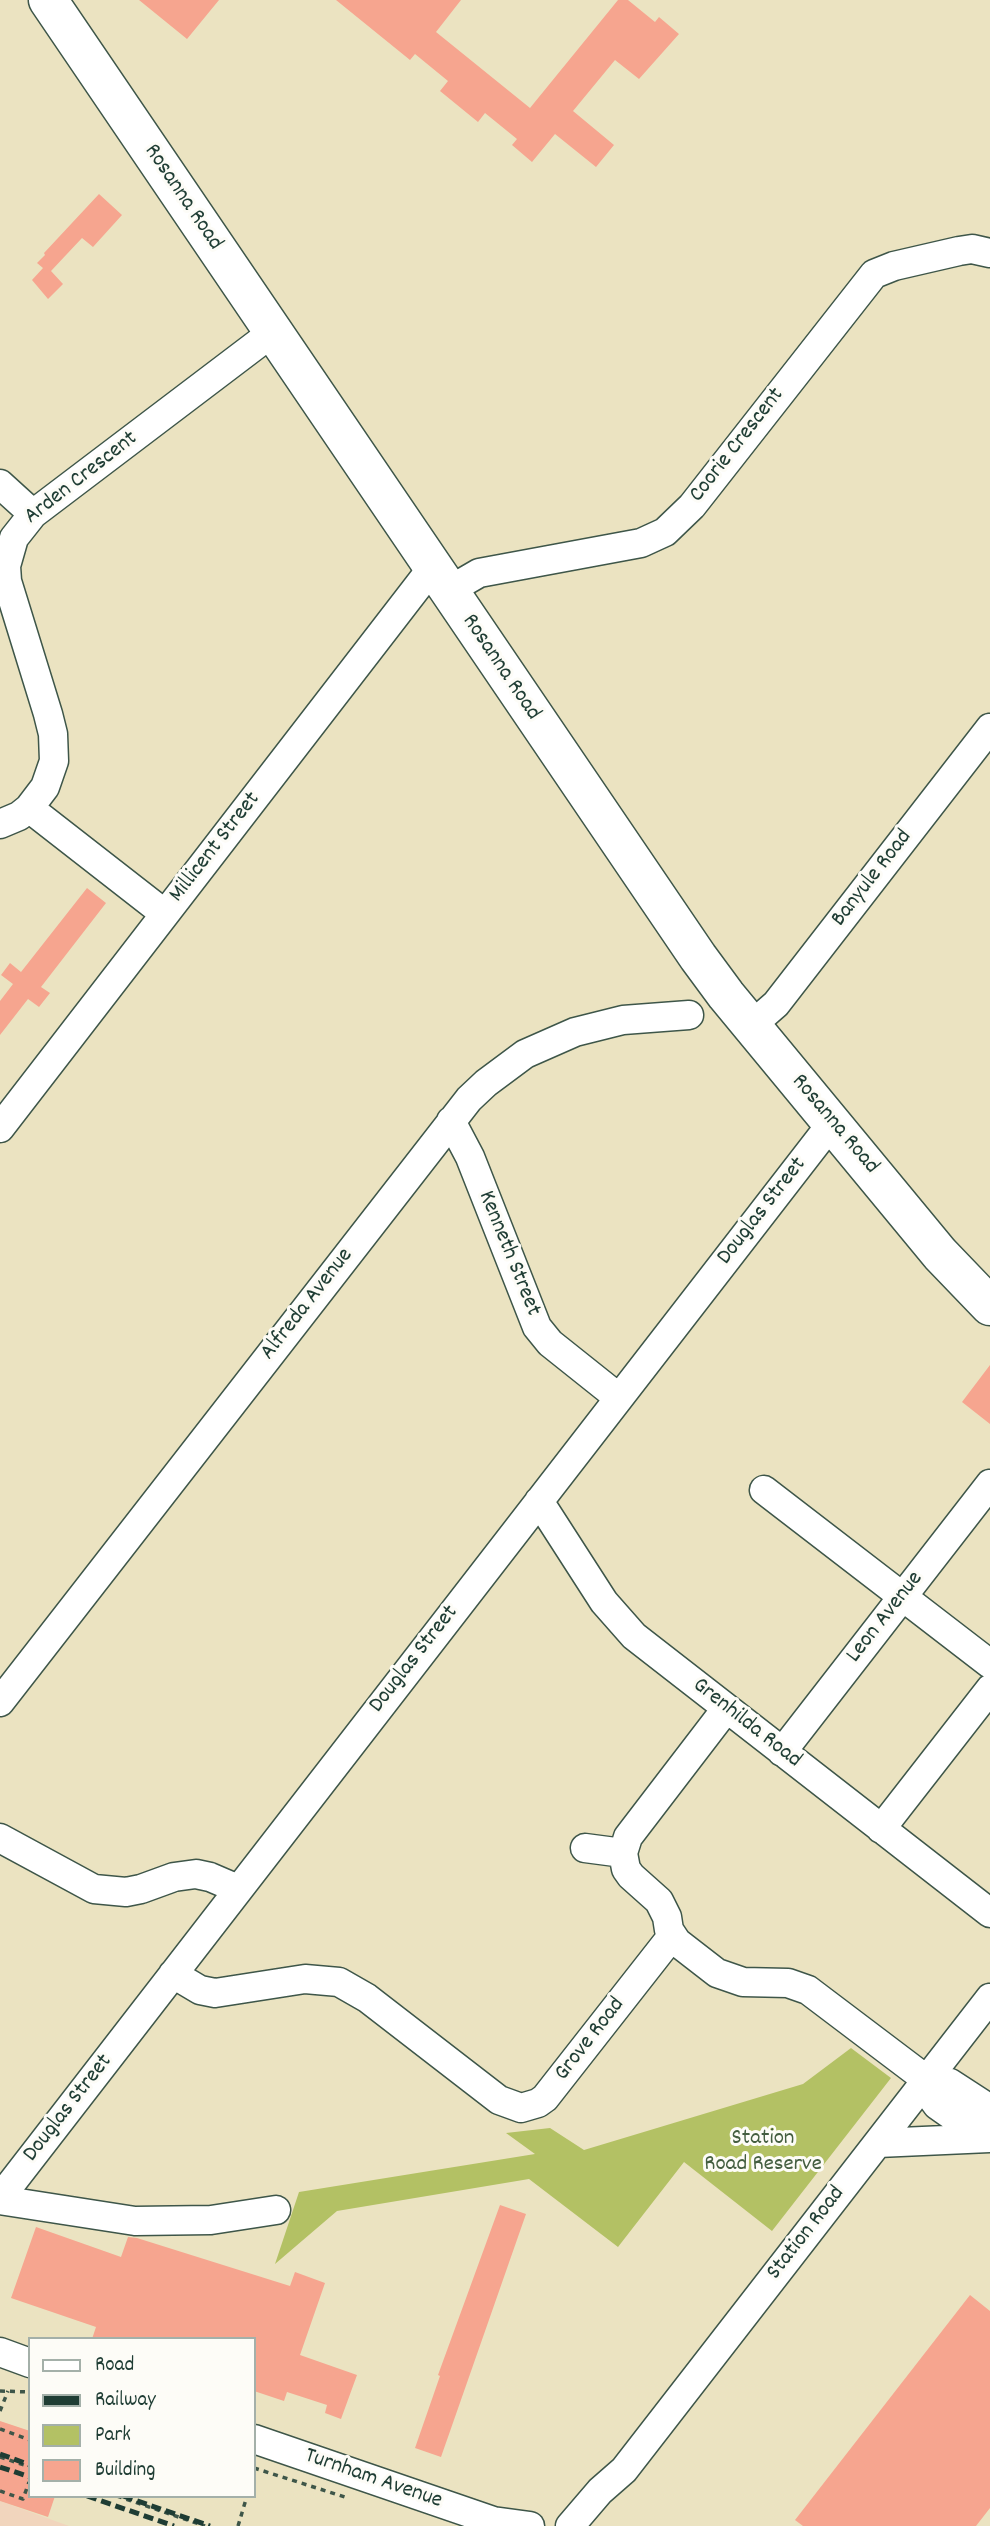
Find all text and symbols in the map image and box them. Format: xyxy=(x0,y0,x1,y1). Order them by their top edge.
street label: Rosanna Road xyxy=(136,140,228,256)
street label: Coorie Crescent xyxy=(685,383,791,509)
street label: Arden Crescent xyxy=(20,426,144,532)
street label: Rosanna Road xyxy=(454,610,546,726)
street label: Millicent Street xyxy=(164,787,268,909)
street label: Banyule Road xyxy=(827,825,919,933)
street label: Rosanna Road xyxy=(784,1069,884,1181)
street label: Douglas Street xyxy=(712,1153,814,1271)
street label: Kenneth Street xyxy=(470,1187,546,1321)
street label: Alfreda Avenue xyxy=(256,1243,360,1367)
street label: Leon Avenue xyxy=(842,1567,930,1669)
street label: Douglas Street xyxy=(364,1601,466,1719)
street label: Grenhilda Road xyxy=(686,1673,806,1775)
street label: Grove Road xyxy=(550,1993,632,2087)
street label: Douglas Street xyxy=(18,2050,120,2168)
park label: Station Road Reserve xyxy=(704,2126,822,2180)
street label: Station Road xyxy=(762,2182,852,2286)
legend xyxy=(28,2337,256,2498)
text: Road xyxy=(95,2351,134,2381)
text: Railway xyxy=(95,2386,156,2416)
text: Park xyxy=(95,2421,131,2451)
street label: Turnham Avenue xyxy=(301,2444,445,2516)
text: Building xyxy=(95,2456,155,2486)

